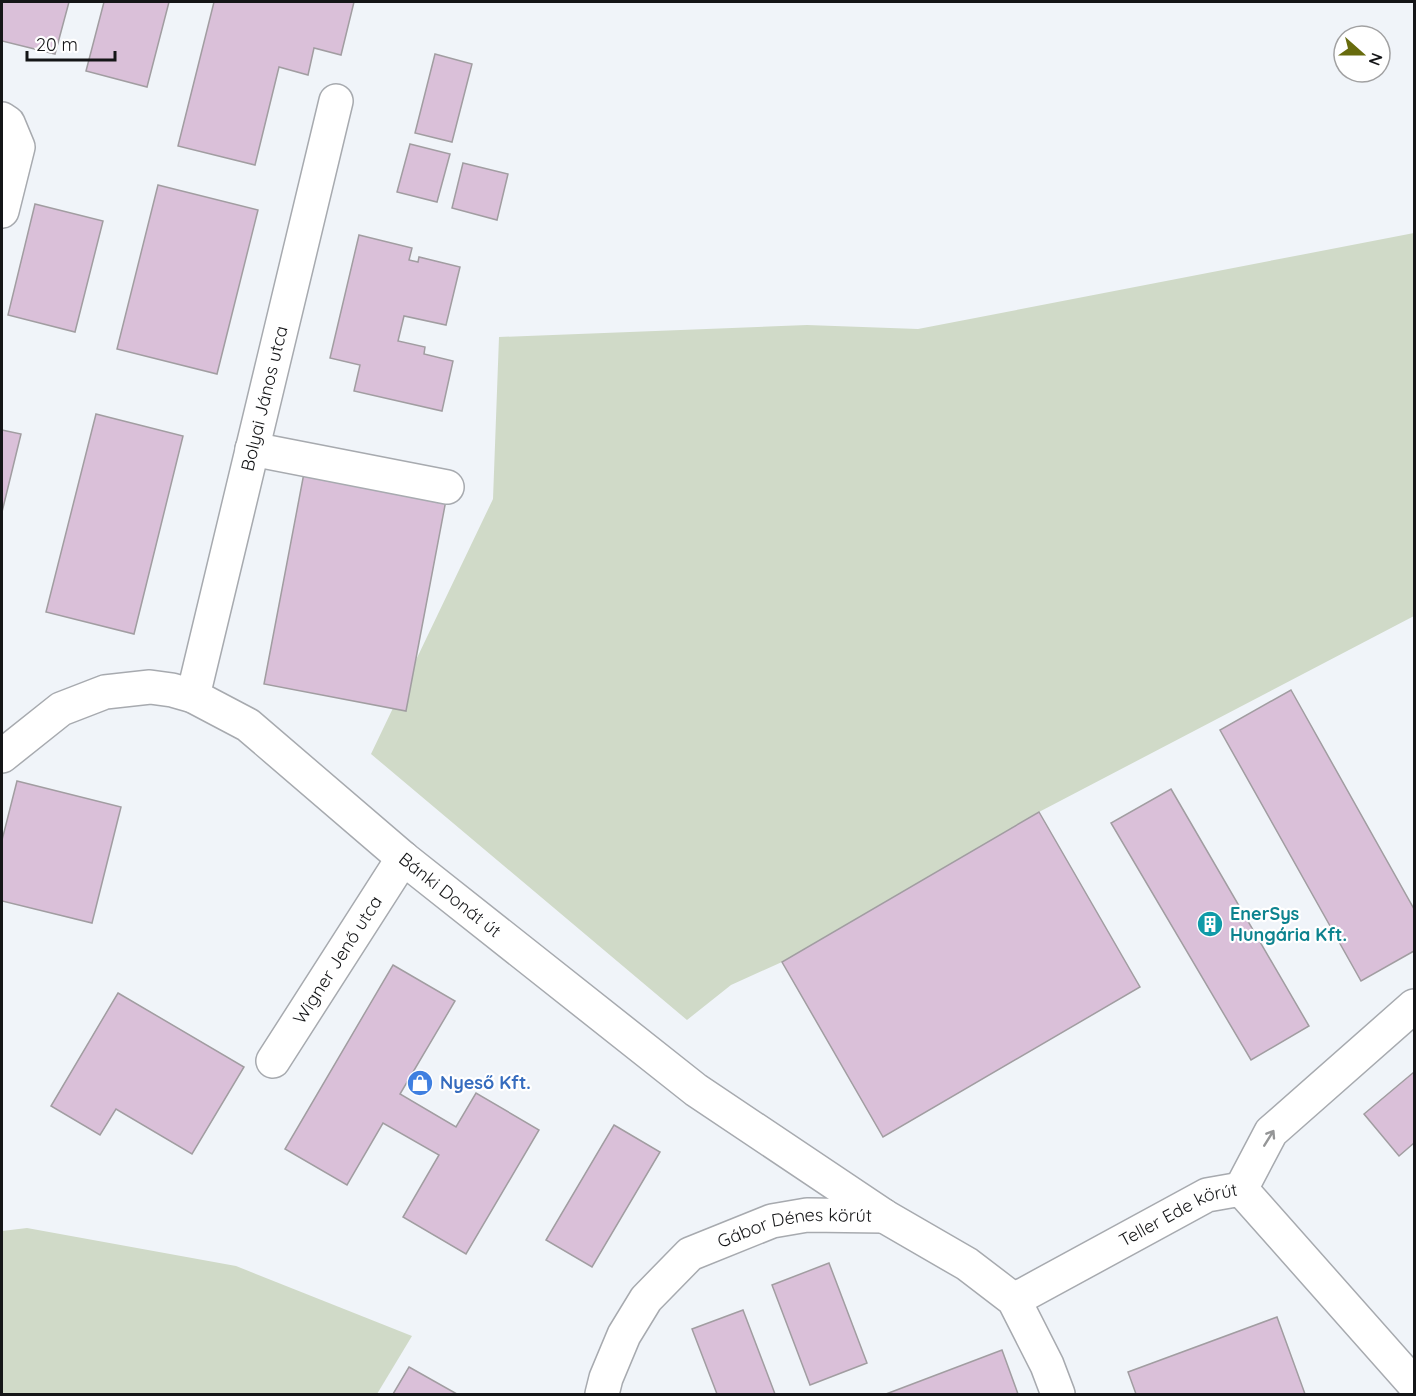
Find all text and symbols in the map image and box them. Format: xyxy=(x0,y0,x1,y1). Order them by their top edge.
scale bar xyxy=(27,24,116,62)
north arrow xyxy=(1332,24,1392,84)
text: 20 m xyxy=(36,33,78,56)
text: N xyxy=(1365,50,1387,68)
street label: Bolyai János utca xyxy=(235,323,293,473)
street label: Bánki Donát út xyxy=(394,847,506,942)
street label: Wigner Jenő utca xyxy=(288,891,387,1028)
place label: EnerSys Hungária Kft. xyxy=(1230,902,1347,946)
building icon: EnerSys Hungária Kft. xyxy=(1195,909,1225,939)
shop icon: Nyeső Kft. xyxy=(405,1068,435,1098)
place label: Nyeső Kft. xyxy=(440,1071,531,1094)
one-way arrow xyxy=(1262,1129,1275,1146)
street label: Teller Ede körút xyxy=(1115,1178,1239,1252)
street label: Gábor Dénes körút xyxy=(714,1203,872,1253)

